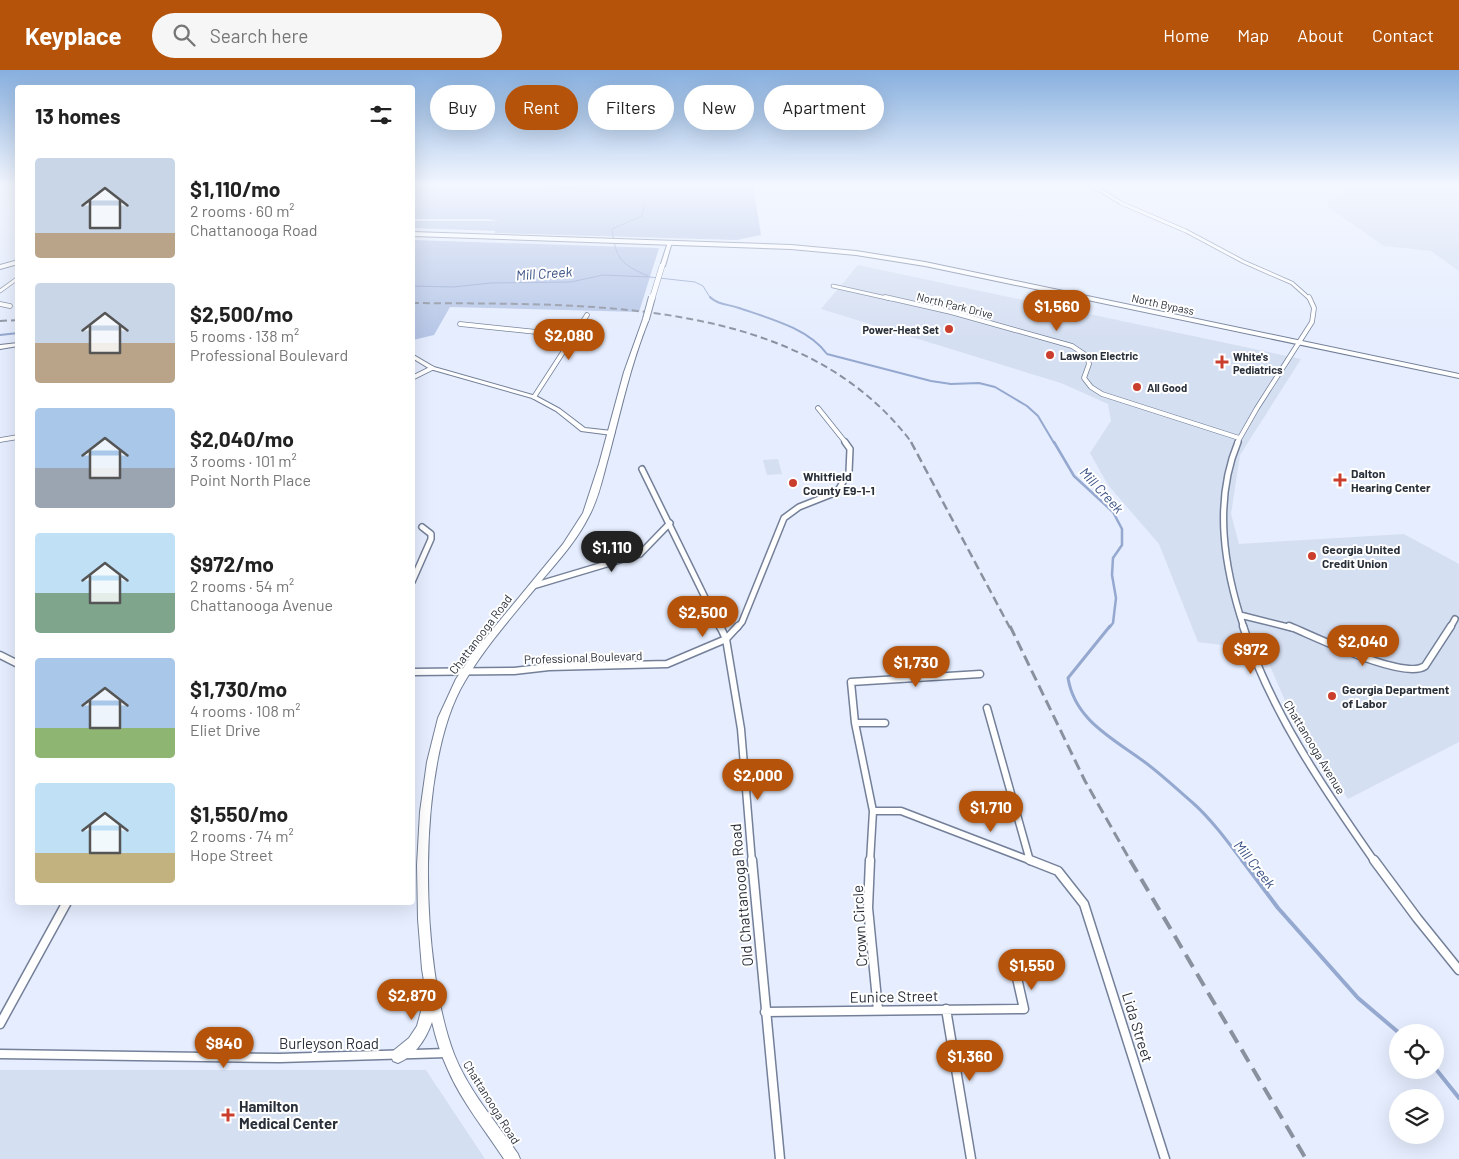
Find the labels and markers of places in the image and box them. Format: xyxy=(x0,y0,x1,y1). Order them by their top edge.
pin: $1,560 xyxy=(1016,290,1098,332)
pin: $2,080 xyxy=(528,318,610,361)
place label: Power-Heat Set xyxy=(863,323,939,336)
marker: Power-Heat Set xyxy=(943,323,955,335)
marker: Lawson Electric xyxy=(1044,349,1056,361)
place label: Lawson Electric xyxy=(1060,349,1138,362)
place label: White's Pediatrics xyxy=(1233,350,1283,376)
marker: White's Pediatrics xyxy=(1215,355,1229,369)
marker: All Good xyxy=(1131,381,1143,393)
place label: All Good xyxy=(1147,381,1187,394)
place label: Dalton Hearing Center xyxy=(1351,466,1431,494)
place label: Whitfield County E9-1-1 xyxy=(803,469,875,497)
marker: Dalton Hearing Center xyxy=(1333,473,1347,487)
marker: Whitfield County E9-1-1 xyxy=(787,477,799,489)
pin: $1,110 xyxy=(571,530,653,573)
place label: Georgia United Credit Union xyxy=(1322,542,1401,570)
marker: Georgia United Credit Union xyxy=(1306,550,1318,562)
pin: $2,500 xyxy=(662,596,744,638)
pin: $2,040 xyxy=(1322,624,1404,667)
pin: $972 xyxy=(1221,632,1281,675)
pin: $1,730 xyxy=(875,646,957,688)
place label: Georgia Department of Labor xyxy=(1342,682,1450,710)
marker: Georgia Department of Labor xyxy=(1326,690,1338,702)
pin: $2,000 xyxy=(717,758,799,801)
pin: $1,710 xyxy=(950,790,1032,833)
pin: $1,550 xyxy=(991,948,1073,991)
pin: $2,870 xyxy=(371,978,453,1021)
pin: $840 xyxy=(194,1026,254,1069)
pin: $1,360 xyxy=(929,1040,1011,1082)
place label: Hamilton Medical Center xyxy=(239,1097,338,1132)
marker: Hamilton Medical Center xyxy=(221,1108,235,1122)

